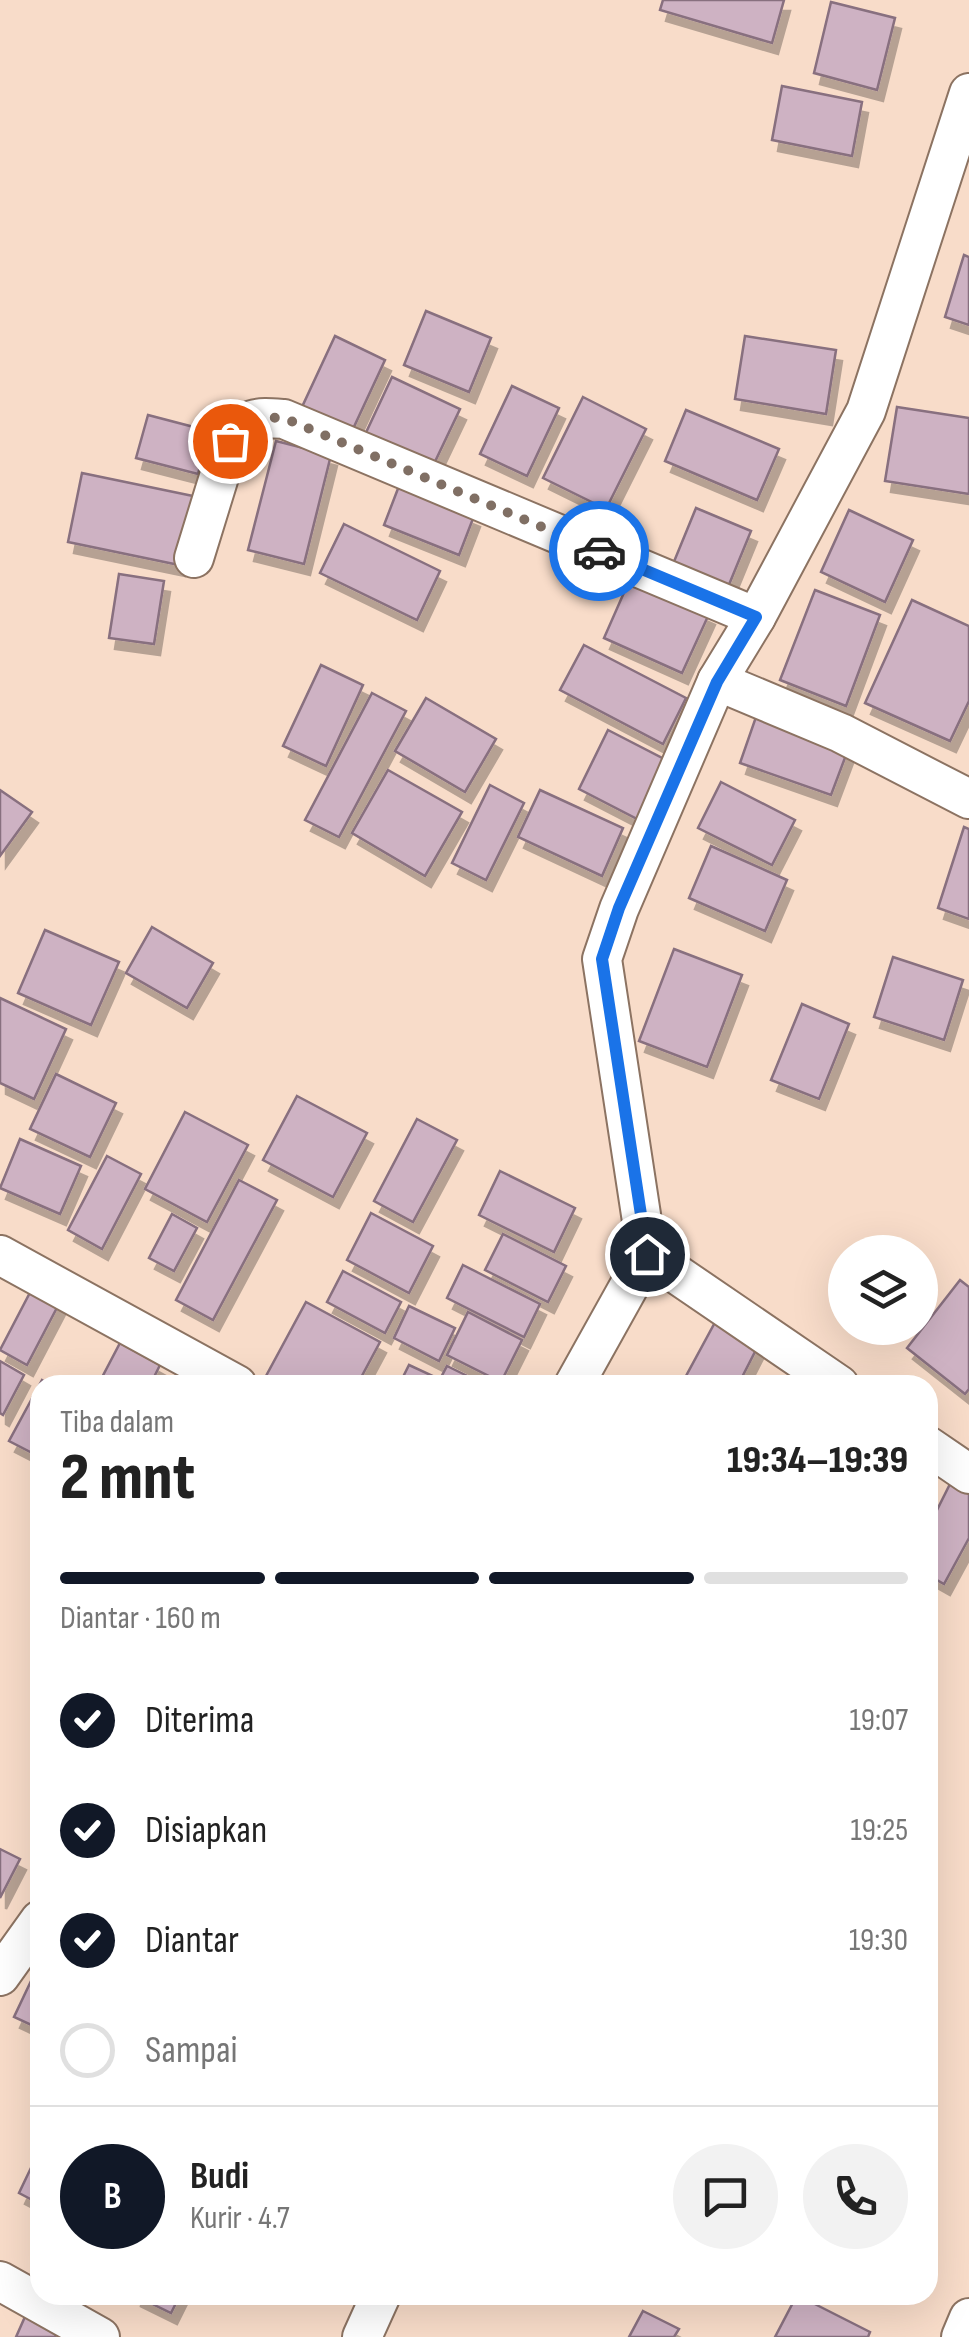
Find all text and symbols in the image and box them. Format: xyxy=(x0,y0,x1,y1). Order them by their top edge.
pin xyxy=(188,399,273,484)
icon: bag xyxy=(203,414,258,469)
courier xyxy=(549,501,649,601)
icon: car xyxy=(572,524,627,579)
pin xyxy=(605,1212,690,1297)
icon: home xyxy=(620,1227,675,1282)
map controls xyxy=(828,1235,938,1345)
button: layers xyxy=(828,1235,938,1345)
text: Tiba dalam xyxy=(60,1403,174,1442)
text: 19:34–19:39 xyxy=(727,1438,908,1483)
text: 2 mnt xyxy=(60,1440,195,1518)
text: Diantar · 160 m xyxy=(60,1599,221,1638)
icon: check xyxy=(60,1693,115,1748)
text: Diterima xyxy=(145,1698,254,1743)
text: 19:07 xyxy=(850,1701,908,1740)
icon: check xyxy=(60,1803,115,1858)
text: Disiapkan xyxy=(145,1808,267,1853)
text: 19:25 xyxy=(851,1811,908,1850)
icon: check xyxy=(60,1913,115,1968)
text: Diantar xyxy=(145,1918,239,1963)
text: 19:30 xyxy=(849,1921,908,1960)
text: Sampai xyxy=(145,2028,238,2073)
button: chat xyxy=(673,2144,778,2249)
button: phone xyxy=(803,2144,908,2249)
text: Budi xyxy=(190,2154,249,2199)
text: B xyxy=(103,2174,122,2219)
text: Kurir · 4.7 xyxy=(190,2199,290,2238)

